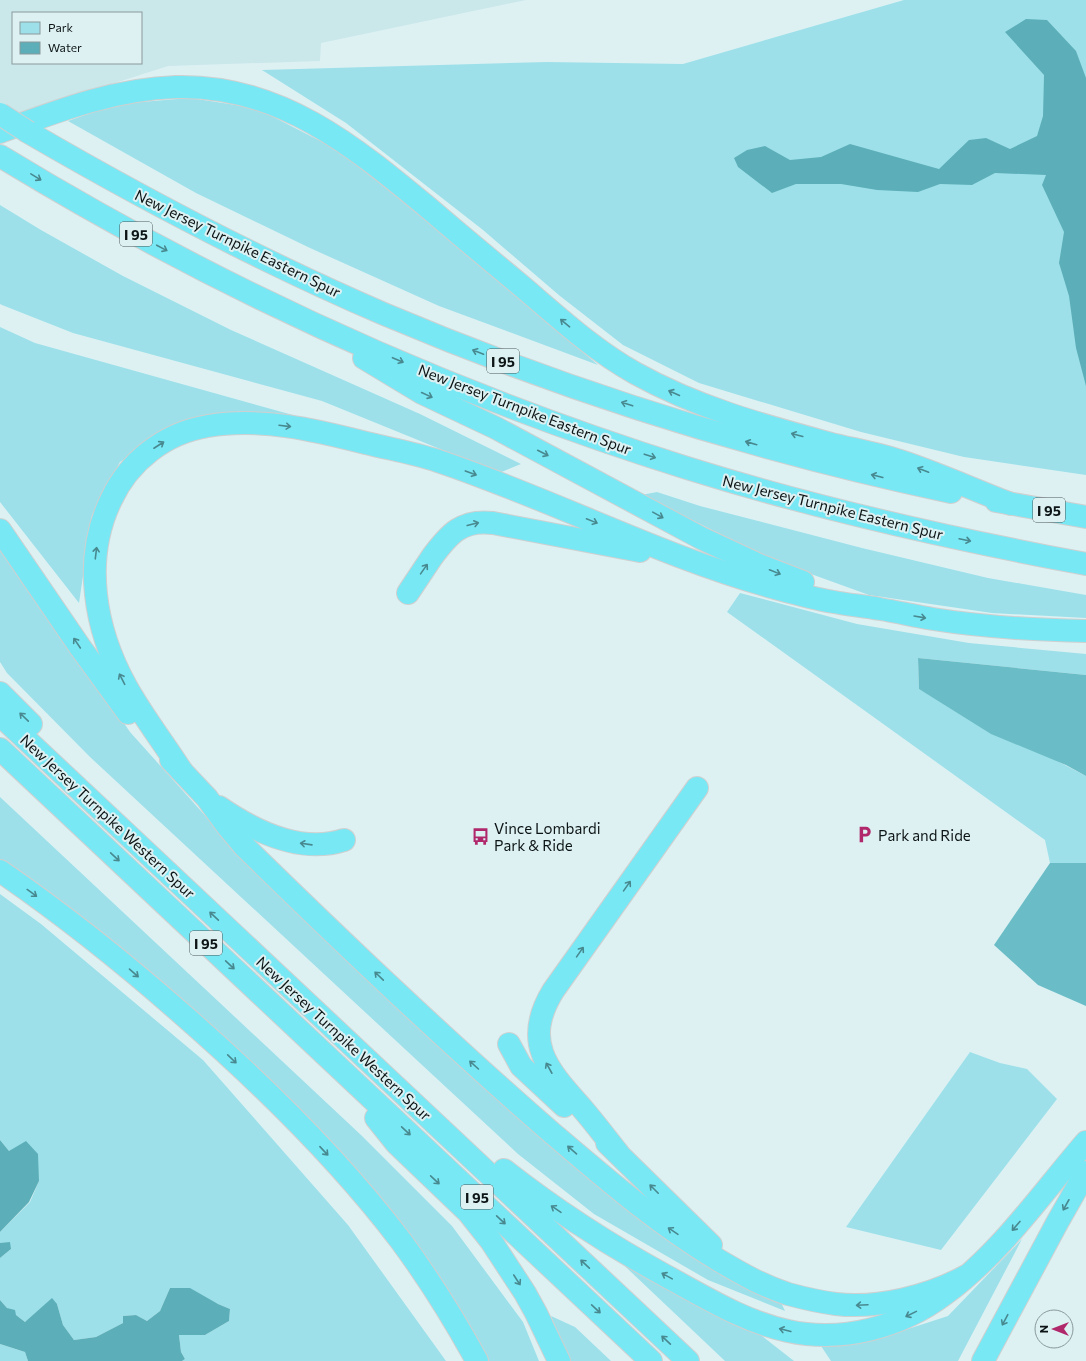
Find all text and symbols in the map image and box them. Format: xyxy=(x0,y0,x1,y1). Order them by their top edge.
legend xyxy=(12,12,142,64)
text: Park xyxy=(48,20,74,34)
text: Water xyxy=(48,40,82,54)
one-way arrow xyxy=(30,174,42,182)
street label: New Jersey Turnpike Eastern Spur xyxy=(132,185,344,301)
road number: I 95 xyxy=(120,222,152,246)
one-way arrow xyxy=(155,244,167,252)
one-way arrow xyxy=(560,319,571,328)
one-way arrow xyxy=(473,347,485,355)
road number: I 95 xyxy=(487,349,519,373)
one-way arrow xyxy=(392,357,404,364)
street label: New Jersey Turnpike Eastern Spur xyxy=(416,360,634,458)
one-way arrow xyxy=(669,389,681,396)
one-way arrow xyxy=(421,392,433,399)
one-way arrow xyxy=(621,400,633,408)
one-way arrow xyxy=(278,422,291,430)
one-way arrow xyxy=(791,430,804,438)
one-way arrow xyxy=(745,439,758,446)
one-way arrow xyxy=(154,441,165,449)
one-way arrow xyxy=(537,450,549,457)
one-way arrow xyxy=(644,453,657,460)
one-way arrow xyxy=(917,465,929,473)
one-way arrow xyxy=(465,470,477,478)
street label: New Jersey Turnpike Eastern Spur xyxy=(721,471,945,543)
one-way arrow xyxy=(871,471,884,479)
road number: I 95 xyxy=(1033,498,1065,522)
one-way arrow xyxy=(652,512,664,519)
one-way arrow xyxy=(586,517,598,525)
one-way arrow xyxy=(466,519,479,527)
one-way arrow xyxy=(958,537,971,545)
one-way arrow xyxy=(93,547,100,560)
one-way arrow xyxy=(420,564,428,575)
one-way arrow xyxy=(768,568,780,576)
one-way arrow xyxy=(913,613,926,621)
one-way arrow xyxy=(73,637,81,648)
one-way arrow xyxy=(118,673,125,685)
one-way arrow xyxy=(19,712,29,722)
street label: New Jersey Turnpike Western Spur xyxy=(17,730,199,902)
place label: Vince Lombardi Park & Ride xyxy=(494,819,601,854)
parking icon: Park and Ride xyxy=(855,825,875,845)
place label: Park and Ride xyxy=(878,826,971,844)
bus stop icon: Vince Lombardi Park & Ride xyxy=(471,827,491,847)
one-way arrow xyxy=(300,840,313,847)
one-way arrow xyxy=(110,852,120,861)
one-way arrow xyxy=(623,881,631,892)
one-way arrow xyxy=(26,889,37,897)
one-way arrow xyxy=(209,911,219,921)
road number: I 95 xyxy=(190,931,222,955)
one-way arrow xyxy=(576,947,584,958)
street label: New Jersey Turnpike Western Spur xyxy=(253,952,435,1124)
one-way arrow xyxy=(225,960,235,970)
one-way arrow xyxy=(129,968,139,977)
one-way arrow xyxy=(374,971,384,981)
one-way arrow xyxy=(227,1054,237,1064)
one-way arrow xyxy=(469,1060,479,1070)
one-way arrow xyxy=(545,1062,553,1074)
one-way arrow xyxy=(401,1126,411,1136)
one-way arrow xyxy=(319,1146,328,1156)
one-way arrow xyxy=(567,1146,577,1155)
one-way arrow xyxy=(430,1175,440,1185)
one-way arrow xyxy=(649,1184,659,1194)
road number: I 95 xyxy=(461,1185,493,1209)
one-way arrow xyxy=(1062,1199,1070,1211)
one-way arrow xyxy=(551,1205,562,1213)
one-way arrow xyxy=(496,1215,506,1225)
one-way arrow xyxy=(1012,1220,1021,1230)
one-way arrow xyxy=(668,1227,679,1235)
one-way arrow xyxy=(580,1259,590,1269)
one-way arrow xyxy=(661,1272,673,1280)
one-way arrow xyxy=(513,1274,521,1285)
one-way arrow xyxy=(856,1301,869,1308)
one-way arrow xyxy=(590,1304,600,1313)
north arrow xyxy=(1034,1309,1074,1349)
one-way arrow xyxy=(905,1311,917,1318)
one-way arrow xyxy=(1000,1314,1008,1326)
one-way arrow xyxy=(779,1325,792,1333)
text: N xyxy=(1037,1325,1050,1333)
one-way arrow xyxy=(661,1335,671,1345)

